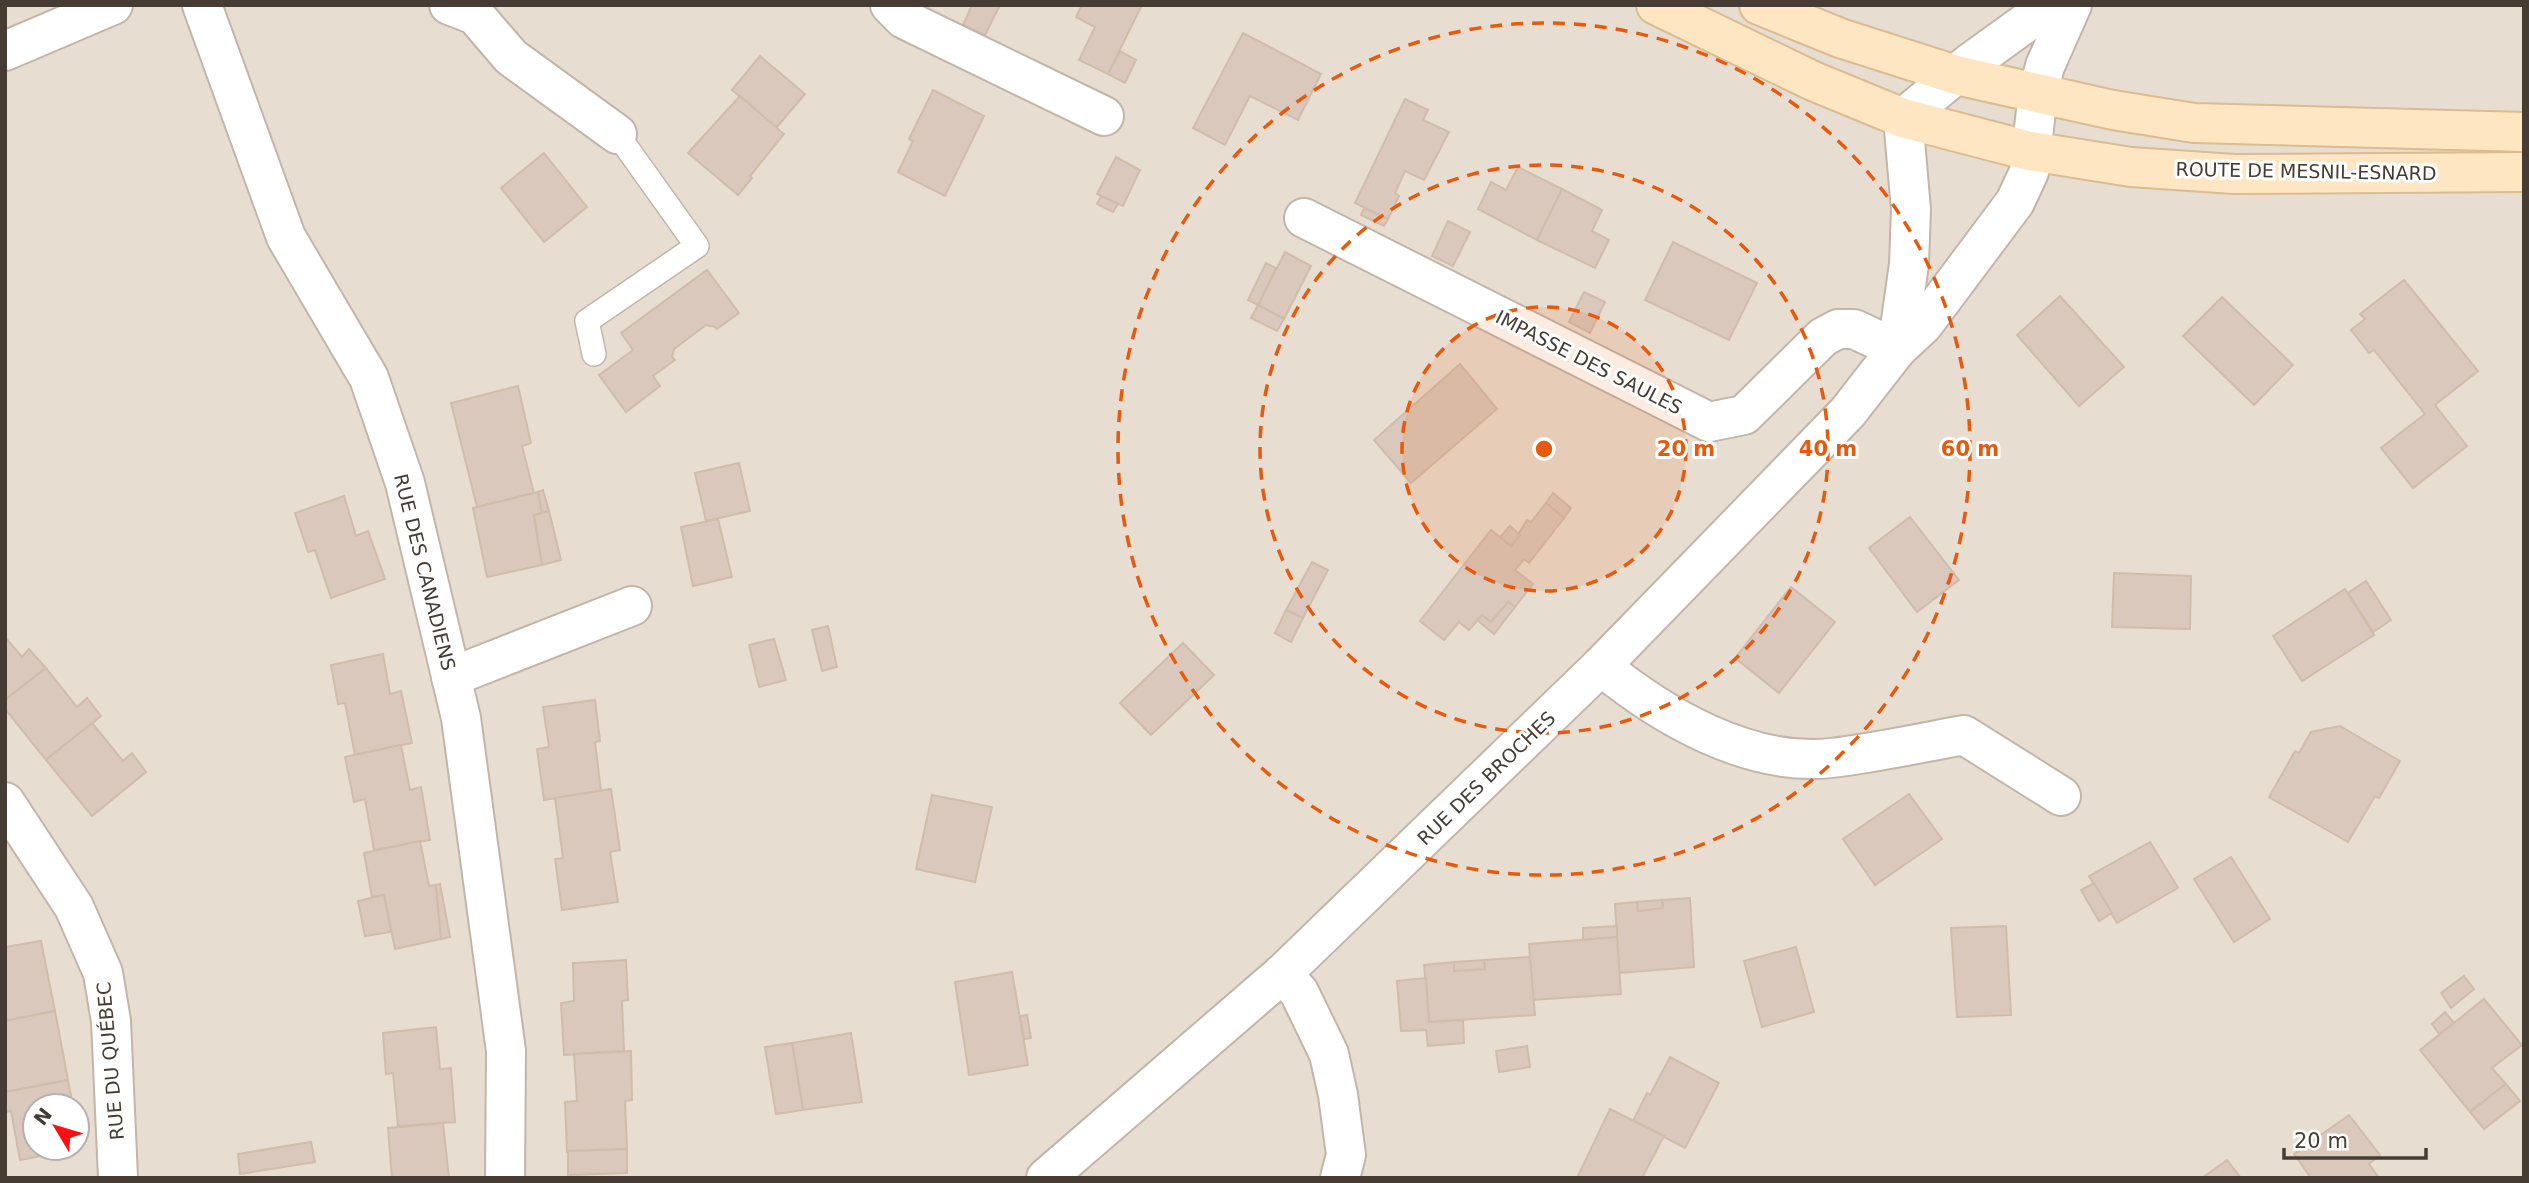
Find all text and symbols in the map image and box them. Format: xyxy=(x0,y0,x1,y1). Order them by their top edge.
street label: ROUTE DE MESNIL-ESNARD xyxy=(2175,158,2437,184)
street label: IMPASSE DES SAULES xyxy=(1492,305,1686,419)
centre of rings xyxy=(1532,437,1556,461)
text: 20 m xyxy=(1657,437,1715,461)
text: 40 m xyxy=(1799,437,1857,461)
text: 60 m xyxy=(1941,437,1999,461)
street label: RUE DES CANADIENS xyxy=(390,471,460,673)
street label: RUE DES BROCHES xyxy=(1413,707,1559,849)
street label: RUE DU QUÉBEC xyxy=(92,981,128,1141)
north arrow xyxy=(21,1092,91,1162)
text: N xyxy=(29,1103,56,1130)
scale bar xyxy=(2284,1116,2426,1160)
text: 20 m xyxy=(2294,1129,2348,1153)

